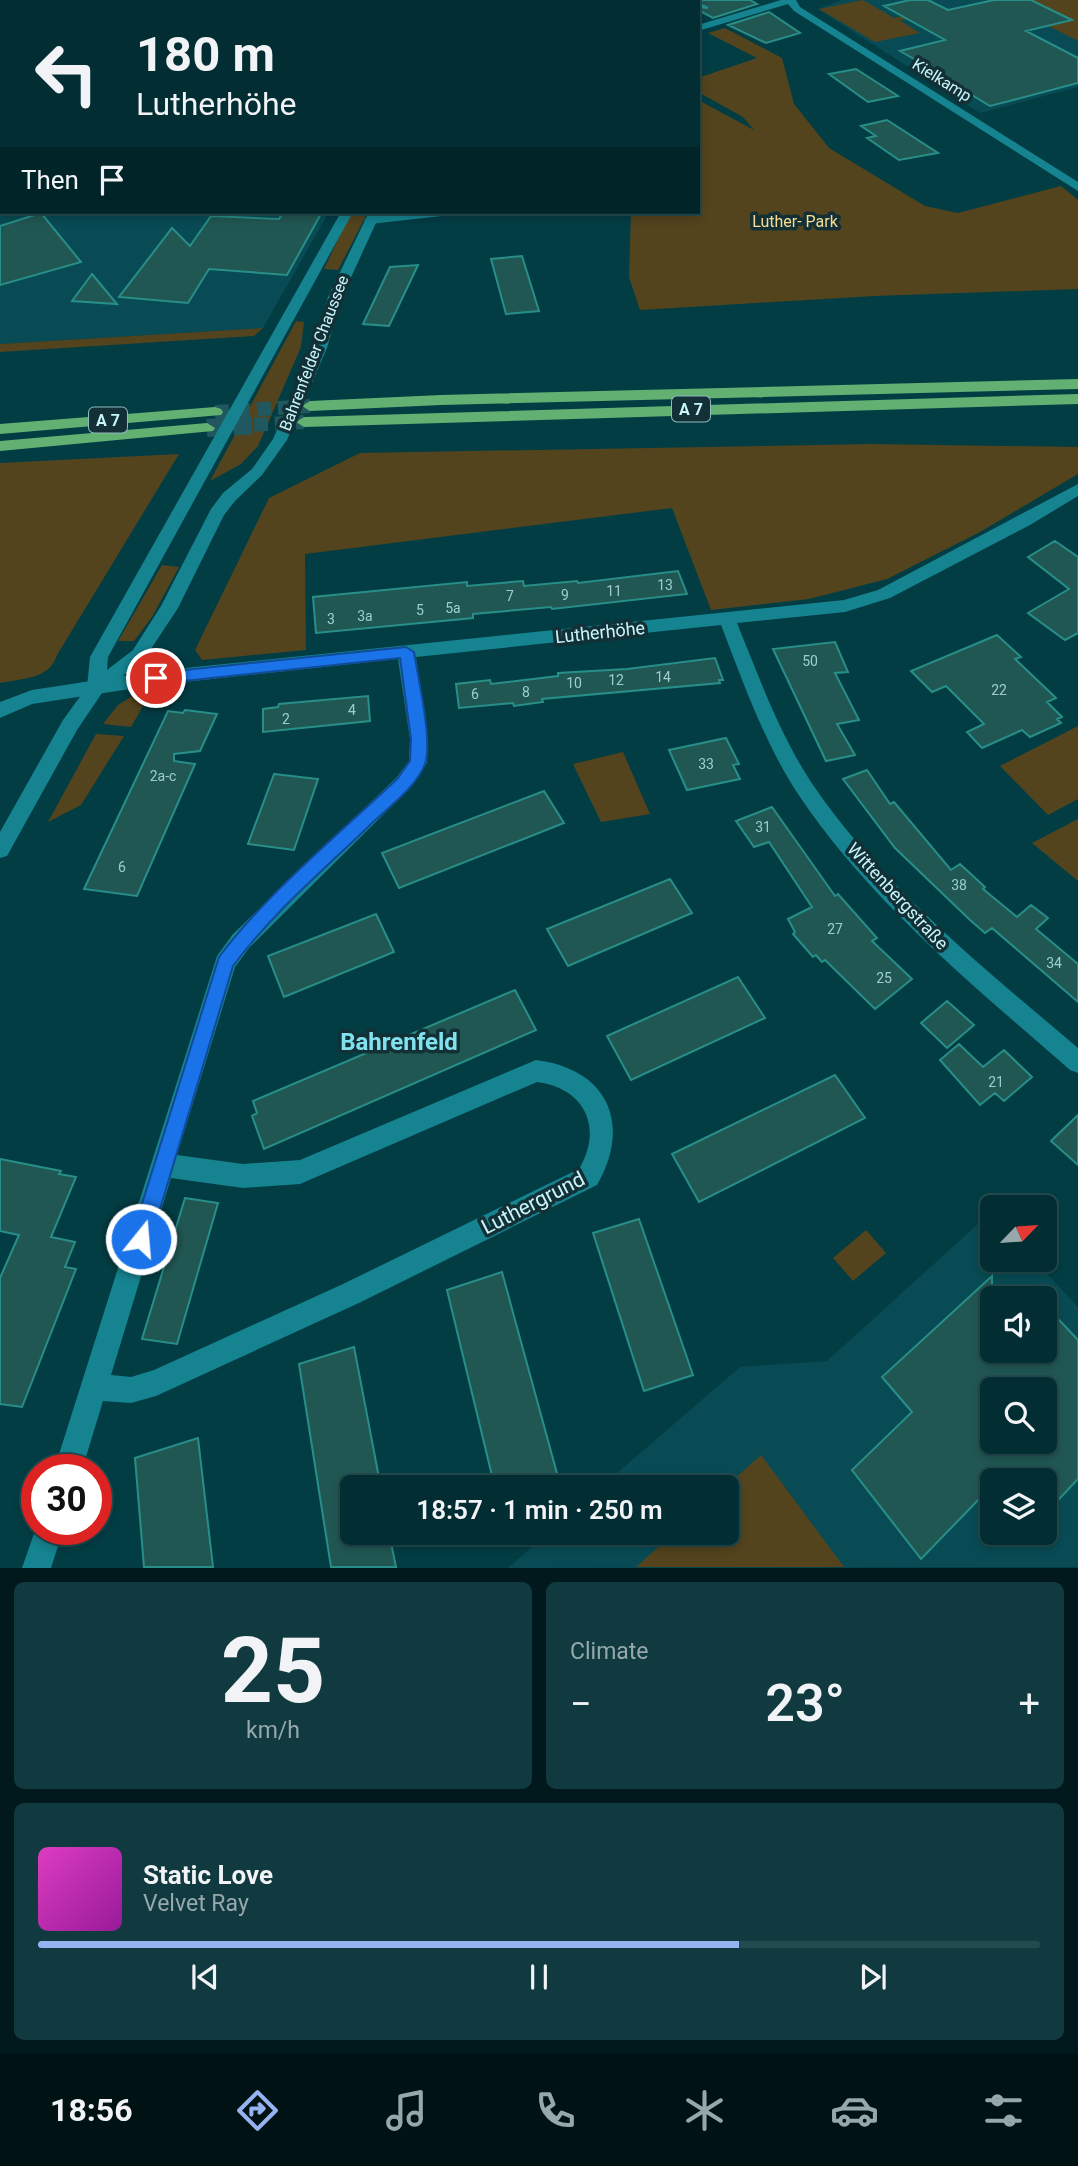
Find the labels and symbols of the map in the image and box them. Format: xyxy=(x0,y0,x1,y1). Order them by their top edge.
street label: Kielkamp xyxy=(909,54,975,106)
park label: Luther- Park xyxy=(752,212,839,231)
street label: Bahrenfelder Chaussee xyxy=(276,273,352,433)
road number: A 7 xyxy=(672,396,710,422)
road number: A 7 xyxy=(89,408,127,432)
house number: 13 xyxy=(657,577,673,593)
house number: 11 xyxy=(606,583,622,599)
house number: 9 xyxy=(561,587,569,603)
house number: 7 xyxy=(506,588,514,604)
house number: 5a xyxy=(445,600,461,616)
house number: 5 xyxy=(416,602,424,618)
house number: 3a xyxy=(357,608,373,624)
house number: 3 xyxy=(327,611,335,627)
street label: Lutherhöhe xyxy=(554,617,646,647)
pin xyxy=(126,648,186,708)
house number: 50 xyxy=(802,653,818,669)
house number: 14 xyxy=(655,669,671,685)
house number: 12 xyxy=(608,672,624,688)
house number: 10 xyxy=(566,675,582,691)
house number: 22 xyxy=(991,682,1007,698)
house number: 8 xyxy=(522,684,530,700)
house number: 6 xyxy=(471,686,479,702)
house number: 4 xyxy=(348,702,356,718)
house number: 2 xyxy=(282,711,290,727)
house number: 33 xyxy=(698,756,714,772)
house number: 2a-c xyxy=(150,768,176,784)
house number: 31 xyxy=(755,819,771,835)
street label: Wittenbergstraße xyxy=(843,838,953,954)
house number: 6 xyxy=(118,859,126,875)
house number: 38 xyxy=(951,877,967,893)
house number: 27 xyxy=(827,921,843,937)
house number: 34 xyxy=(1046,955,1062,971)
house number: 25 xyxy=(876,970,892,986)
district label: Bahrenfeld xyxy=(340,1028,458,1056)
house number: 21 xyxy=(988,1074,1004,1090)
street label: Luthergrund xyxy=(477,1167,589,1239)
north arrow xyxy=(980,1195,1057,1272)
position arrow xyxy=(104,1202,178,1276)
speed limit sign: 30 xyxy=(21,1454,112,1545)

